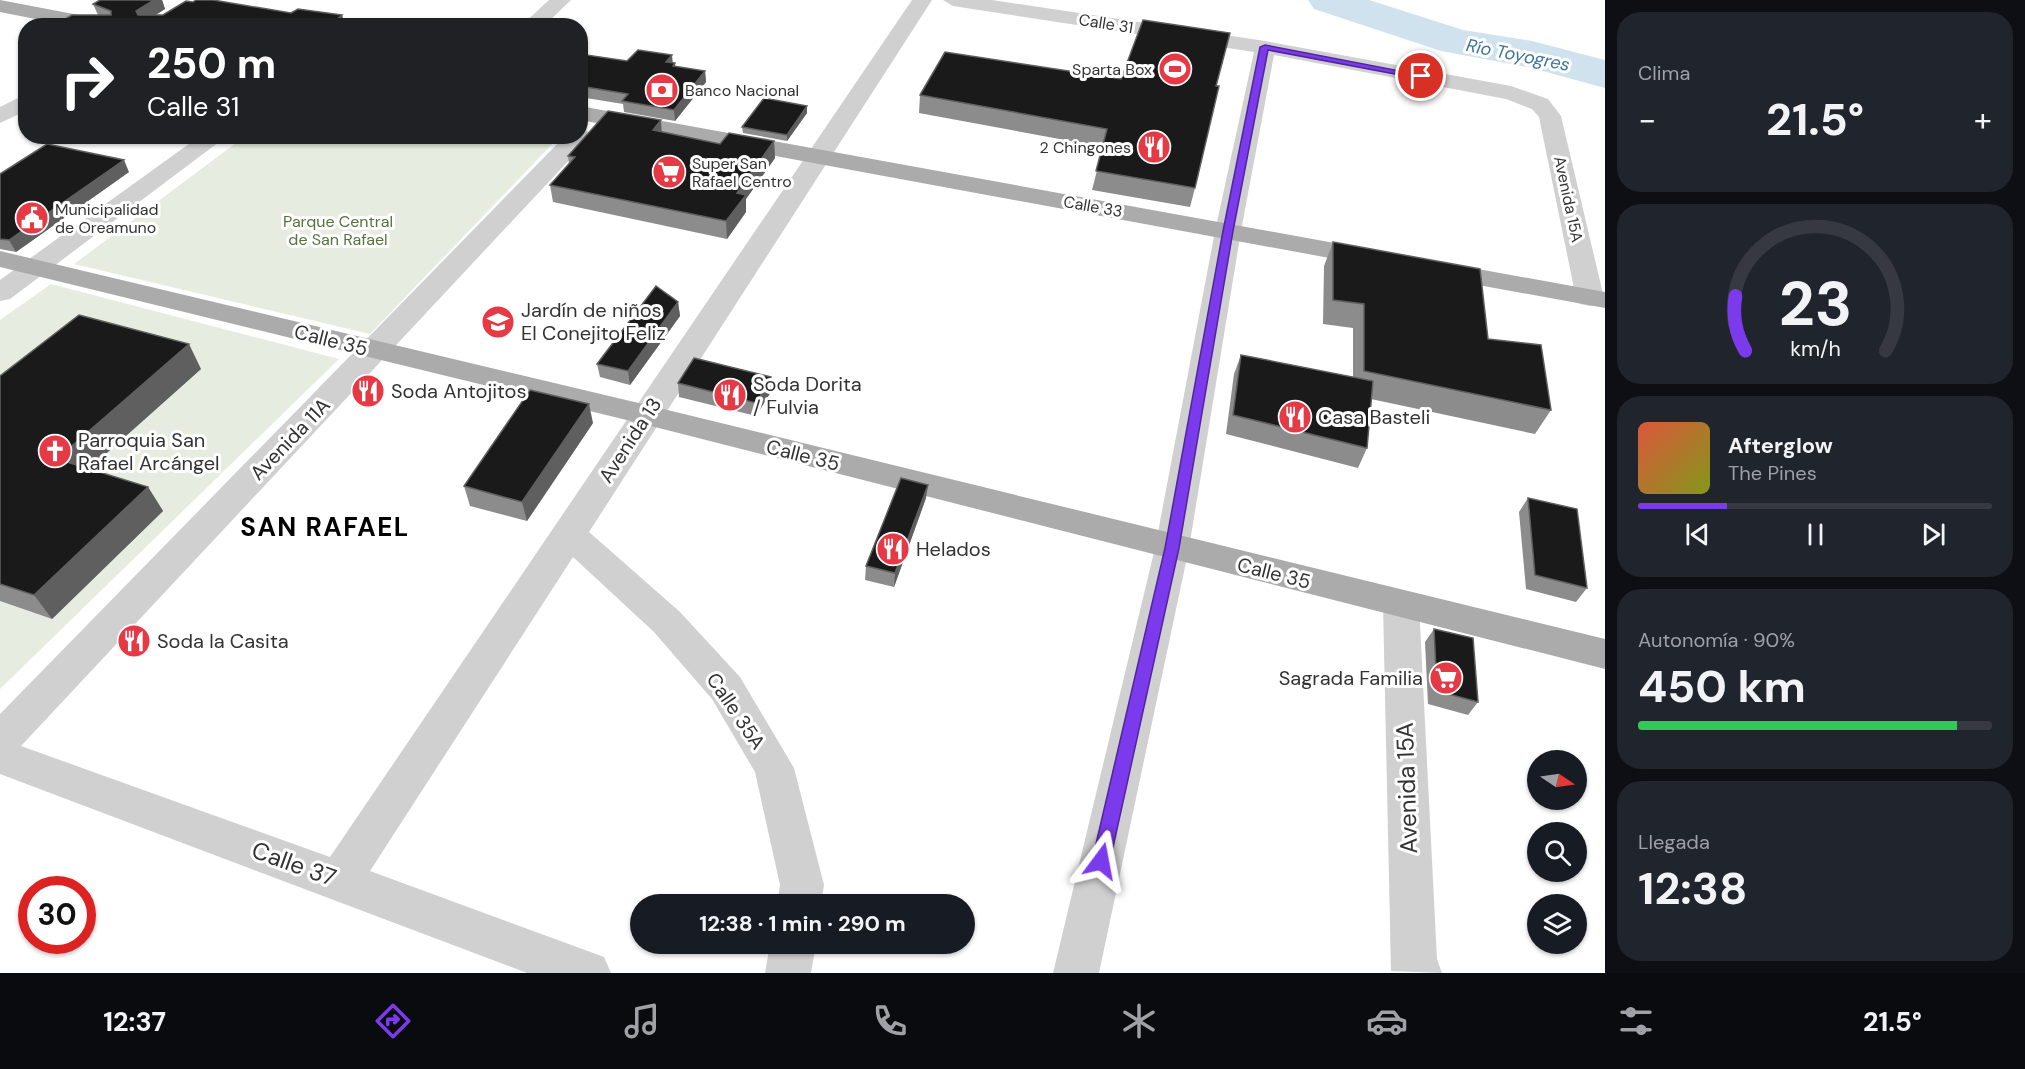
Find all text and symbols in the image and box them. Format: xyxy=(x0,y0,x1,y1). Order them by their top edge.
street label: Calle 31 xyxy=(1077,9,1135,38)
water label: Río Toyogres xyxy=(1464,33,1572,77)
text: 250 m xyxy=(147,36,276,91)
icon: right xyxy=(48,42,126,120)
pin xyxy=(1395,50,1446,101)
sports icon: Sparta Box xyxy=(1157,51,1193,87)
place label: Sparta Box xyxy=(1072,59,1152,80)
icon: arrive xyxy=(1404,59,1437,92)
text: Clima xyxy=(1638,60,1690,86)
bank icon: Banco Nacional xyxy=(644,72,680,108)
place label: Banco Nacional xyxy=(685,80,799,101)
text: Calle 31 xyxy=(147,89,240,124)
text: 21.5° xyxy=(1766,90,1864,149)
text: − xyxy=(1638,98,1656,141)
text: + xyxy=(1974,98,1992,141)
restaurant icon: 2 Chingones xyxy=(1136,129,1172,165)
place label: 2 Chingones xyxy=(1039,137,1131,158)
place label: Super San Rafael Centro xyxy=(692,153,792,192)
supermarket icon: Super San Rafael Centro xyxy=(651,154,687,190)
street label: Avenida 15A xyxy=(1549,154,1588,245)
street label: Calle 33 xyxy=(1062,191,1124,222)
place label: Municipalidad de Oreamuno xyxy=(55,199,159,238)
public building icon: Municipalidad de Oreamuno xyxy=(14,200,50,236)
park label: Parque Central de San Rafael xyxy=(283,211,393,250)
text: 23 xyxy=(1778,263,1852,344)
place label: Jardín de niños El Conejito Feliz xyxy=(521,297,666,346)
school or university icon: Jardín de niños El Conejito Feliz xyxy=(480,304,516,340)
street label: Calle 35 xyxy=(292,318,370,362)
text: km/h xyxy=(1790,336,1840,364)
place label: Soda Dorita / Fulvia xyxy=(753,371,862,420)
restaurant icon: Soda Antojitos xyxy=(350,373,386,409)
restaurant icon: Soda Dorita / Fulvia xyxy=(712,377,748,413)
place label: Soda Antojitos xyxy=(391,378,527,404)
street label: Avenida 11A xyxy=(244,392,336,486)
street label: Avenida 13 xyxy=(593,392,667,488)
restaurant icon: Casa Basteli xyxy=(1277,399,1313,435)
place label: Casa Basteli xyxy=(1318,404,1430,430)
place label: Parroquia San Rafael Arcángel xyxy=(78,427,220,476)
text: Afterglow xyxy=(1728,431,1833,460)
church icon: Parroquia San Rafael Arcángel xyxy=(37,433,73,469)
street label: Calle 35 xyxy=(764,433,842,477)
text: The Pines xyxy=(1728,460,1817,486)
district label: SAN RAFAEL xyxy=(240,510,410,544)
icon: previous xyxy=(1681,518,1714,551)
icon: pause xyxy=(1799,518,1832,551)
icon: next xyxy=(1917,518,1950,551)
restaurant icon: Helados xyxy=(875,531,911,567)
place label: Helados xyxy=(916,536,991,562)
street label: Calle 35 xyxy=(1235,551,1313,595)
restaurant icon: Soda la Casita xyxy=(116,623,152,659)
text: Autonomía · 90% xyxy=(1638,627,1795,653)
place label: Soda la Casita xyxy=(157,628,289,654)
text: 450 km xyxy=(1638,657,1806,716)
supermarket icon: Sagrada Familia xyxy=(1428,660,1464,696)
place label: Sagrada Familia xyxy=(1279,665,1423,691)
street label: Calle 35A xyxy=(701,668,771,754)
street label: Avenida 15A xyxy=(1389,722,1424,854)
north arrow xyxy=(1527,750,1587,810)
map controls xyxy=(1527,750,1587,954)
button: search xyxy=(1527,822,1587,882)
position arrow xyxy=(1069,829,1133,893)
text: Llegada xyxy=(1638,829,1710,855)
street label: Calle 37 xyxy=(248,834,341,893)
text: 12:38 xyxy=(1638,859,1747,918)
speed limit sign: 30 xyxy=(18,876,96,954)
button: layers xyxy=(1527,894,1587,954)
text: 12:38 · 1 min · 290 m xyxy=(699,909,906,938)
icon: directions xyxy=(372,1000,414,1042)
icon: music xyxy=(621,1000,663,1042)
icon: phone xyxy=(869,1000,911,1042)
icon: climate xyxy=(1118,1000,1160,1042)
icon: car xyxy=(1366,1000,1408,1042)
icon: filters xyxy=(1615,1000,1657,1042)
text: 12:37 xyxy=(103,1004,166,1039)
text: 21.5° xyxy=(1863,1004,1922,1039)

